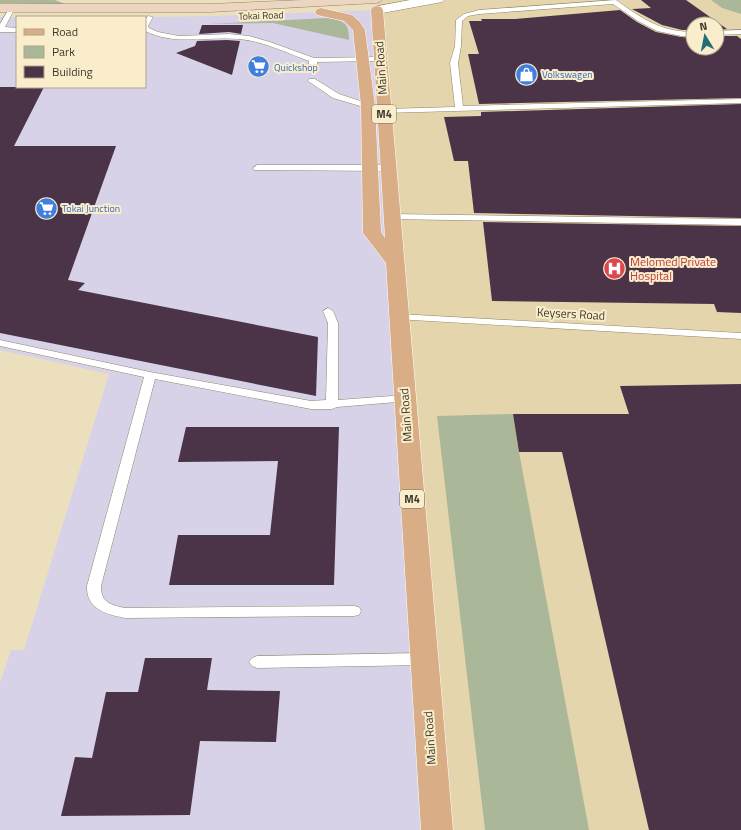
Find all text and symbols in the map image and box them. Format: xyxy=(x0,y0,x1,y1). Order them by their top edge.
street label: Tokai Road xyxy=(238,7,284,24)
legend xyxy=(16,16,146,88)
north arrow xyxy=(685,16,725,56)
text: N xyxy=(698,18,708,35)
text: Road xyxy=(52,22,78,41)
street label: Main Road xyxy=(369,41,392,96)
text: Park xyxy=(52,42,75,61)
supermarket icon: Quickshop xyxy=(246,54,272,80)
place label: Quickshop xyxy=(274,60,318,75)
shop icon: Volkswagen xyxy=(514,61,540,87)
text: Building xyxy=(52,62,93,81)
place label: Volkswagen xyxy=(542,67,593,82)
road number: M4 xyxy=(372,105,396,123)
supermarket icon: Tokai Junction xyxy=(34,195,60,221)
place label: Tokai Junction xyxy=(62,201,120,216)
place label: Melomed Private Hospital xyxy=(630,252,716,285)
hospital icon: Melomed Private Hospital xyxy=(602,256,628,282)
street label: Keysers Road xyxy=(536,302,606,325)
street label: Main Road xyxy=(394,388,417,443)
road number: M4 xyxy=(400,490,424,508)
street label: Main Road xyxy=(418,711,441,766)

